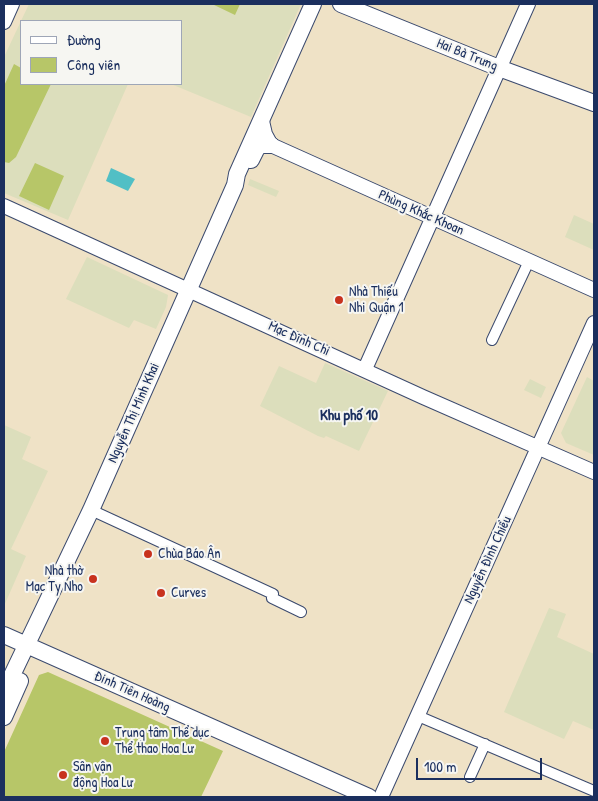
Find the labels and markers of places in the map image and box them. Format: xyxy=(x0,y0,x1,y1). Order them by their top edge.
place label: Nhà Thiếu Nhi Quận 1 xyxy=(349,284,404,316)
marker: Nhà Thiếu Nhi Quận 1 xyxy=(333,294,345,306)
place label: Chùa Báo Ân xyxy=(158,546,220,562)
marker: Chùa Báo Ân xyxy=(142,548,154,560)
place label: Nhà thờ Mạc Ty Nho xyxy=(26,563,83,596)
marker: Nhà thờ Mạc Ty Nho xyxy=(87,573,99,585)
place label: Curves xyxy=(171,585,206,601)
marker: Curves xyxy=(155,587,167,599)
place label: Trung tâm Thể dục Thể thao Hoa Lư xyxy=(115,725,209,758)
marker: Trung tâm Thể dục Thể thao Hoa Lư xyxy=(99,735,111,747)
place label: Sân vận động Hoa Lư xyxy=(73,759,132,792)
marker: Sân vận động Hoa Lư xyxy=(57,769,69,781)

